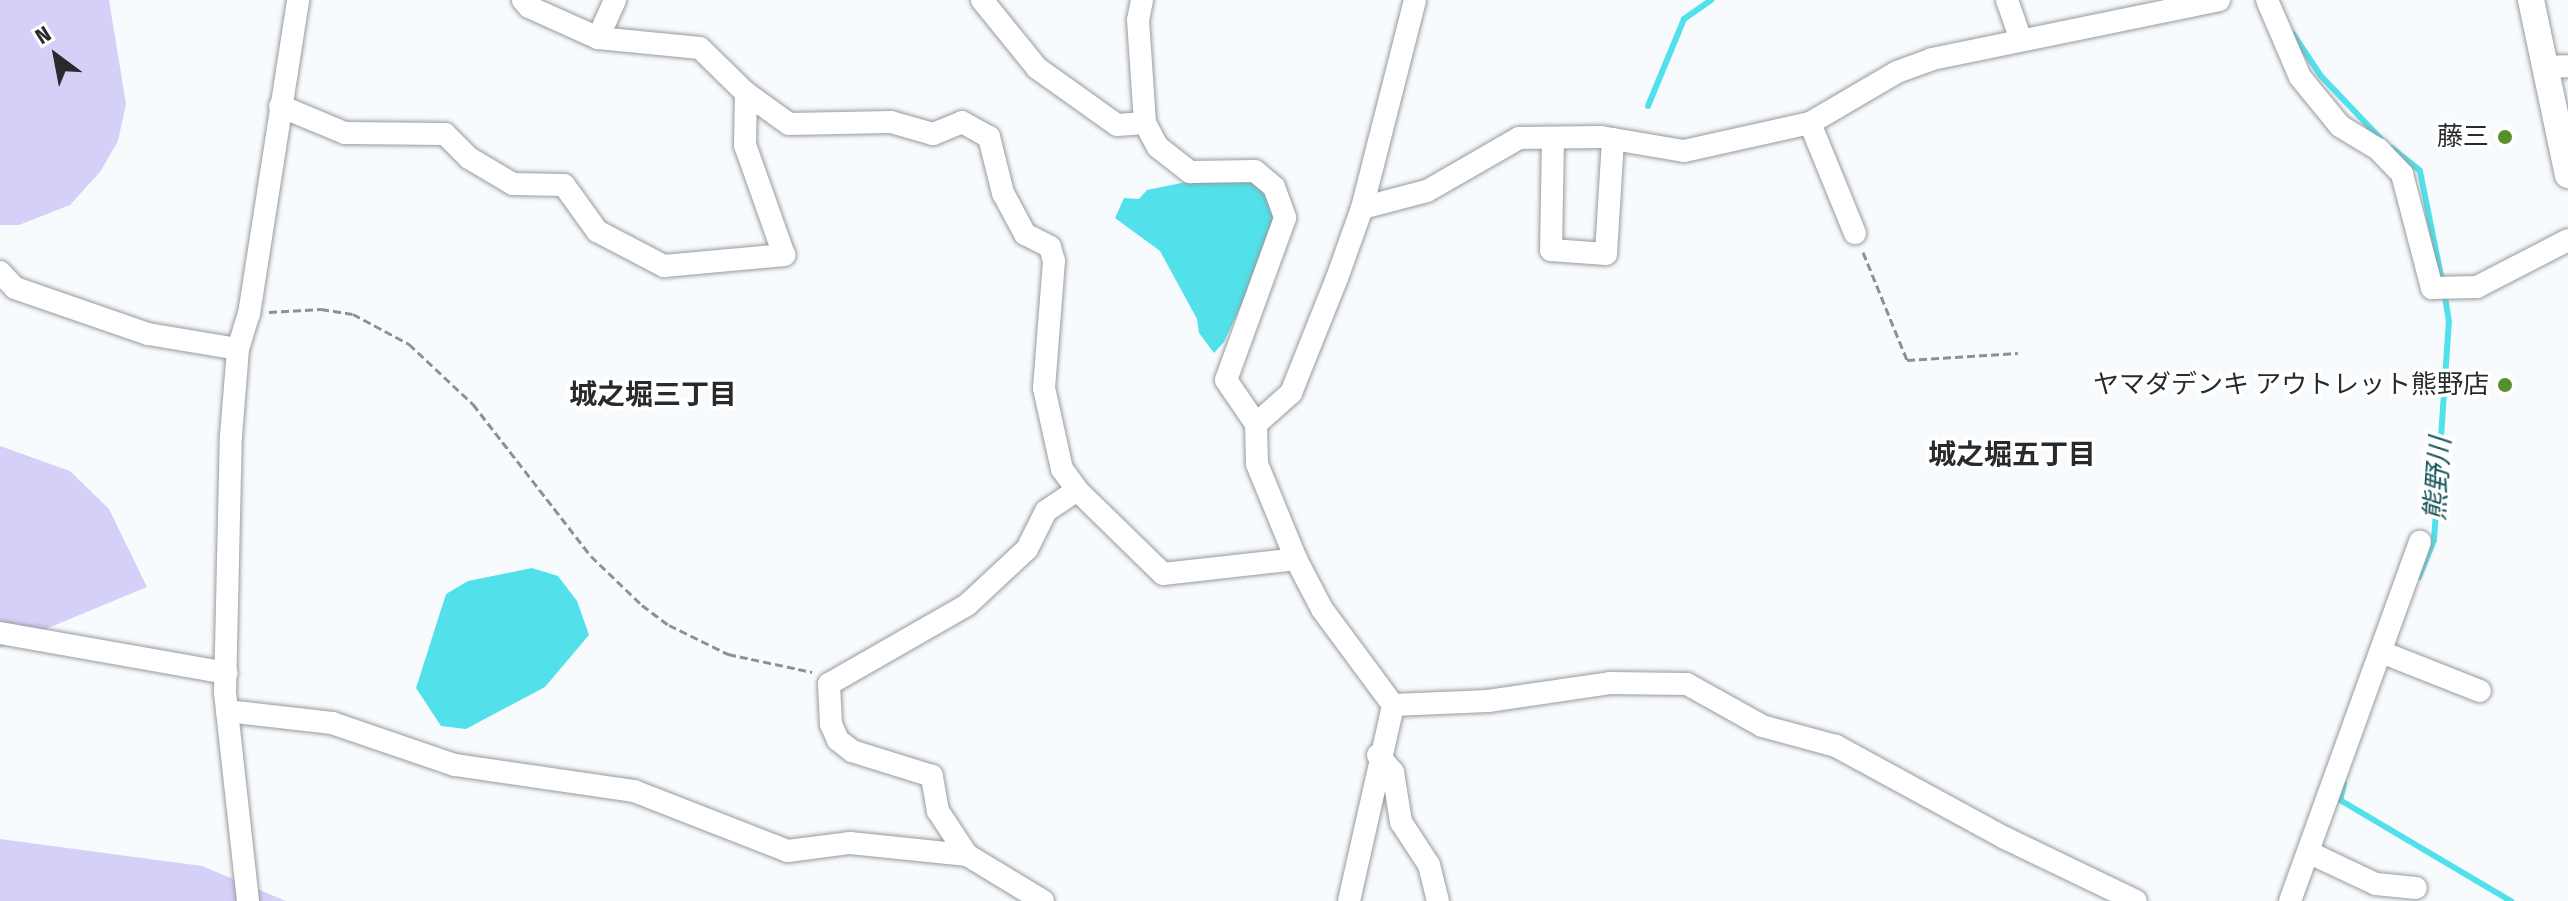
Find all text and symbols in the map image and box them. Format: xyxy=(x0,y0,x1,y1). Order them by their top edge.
north arrow xyxy=(16,16,96,96)
text: N xyxy=(30,20,56,50)
place label: 藤三 xyxy=(2437,121,2489,153)
marker: 藤三 xyxy=(2496,128,2514,146)
place label: ヤマダデンキ アウトレット熊野店 xyxy=(2093,369,2489,401)
marker: ヤマダデンキ アウトレット熊野店 xyxy=(2496,376,2514,394)
district label: 城之堀三丁目 xyxy=(569,378,737,412)
water label: 熊野川 xyxy=(2418,436,2458,522)
district label: 城之堀五丁目 xyxy=(1928,438,2096,472)

